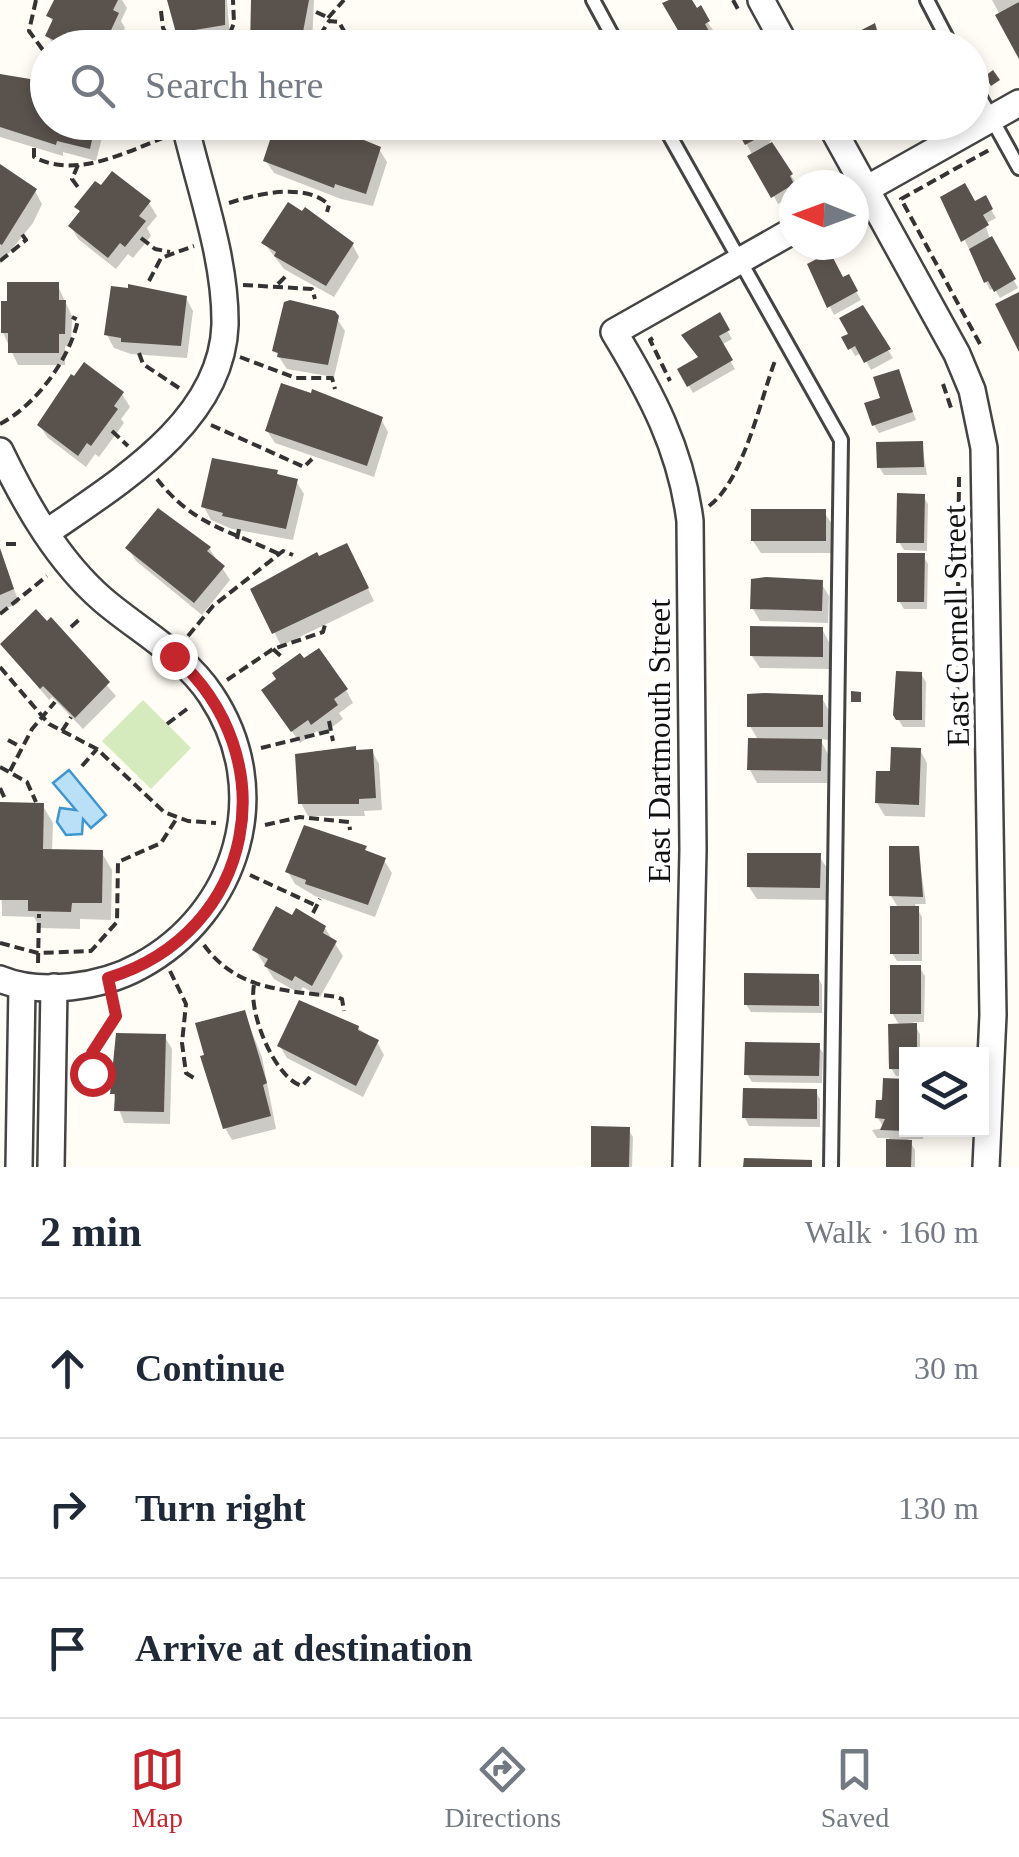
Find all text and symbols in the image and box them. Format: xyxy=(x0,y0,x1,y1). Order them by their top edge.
search box xyxy=(30,30,989,140)
icon: search xyxy=(65,58,120,113)
text: Search here xyxy=(145,64,323,106)
north arrow xyxy=(779,170,869,260)
street label: East Cornell Street xyxy=(936,505,976,747)
street label: East Dartmouth Street xyxy=(641,599,677,883)
route end xyxy=(152,634,198,680)
map controls xyxy=(899,1047,989,1137)
button: layers xyxy=(899,1047,989,1137)
route start xyxy=(70,1051,116,1097)
text: 2 min xyxy=(40,1209,142,1255)
text: Walk · 160 m xyxy=(805,1214,979,1250)
icon: ahead xyxy=(40,1341,95,1396)
text: Continue xyxy=(135,1347,285,1389)
text: 30 m xyxy=(914,1350,979,1386)
icon: right xyxy=(40,1481,95,1536)
text: Turn right xyxy=(135,1487,306,1529)
text: 130 m xyxy=(898,1490,979,1526)
icon: arrive xyxy=(40,1621,95,1676)
text: Arrive at destination xyxy=(135,1627,473,1669)
tab: Map xyxy=(130,1742,185,1834)
tab: Directions xyxy=(444,1742,561,1834)
tab: Saved xyxy=(821,1742,889,1834)

